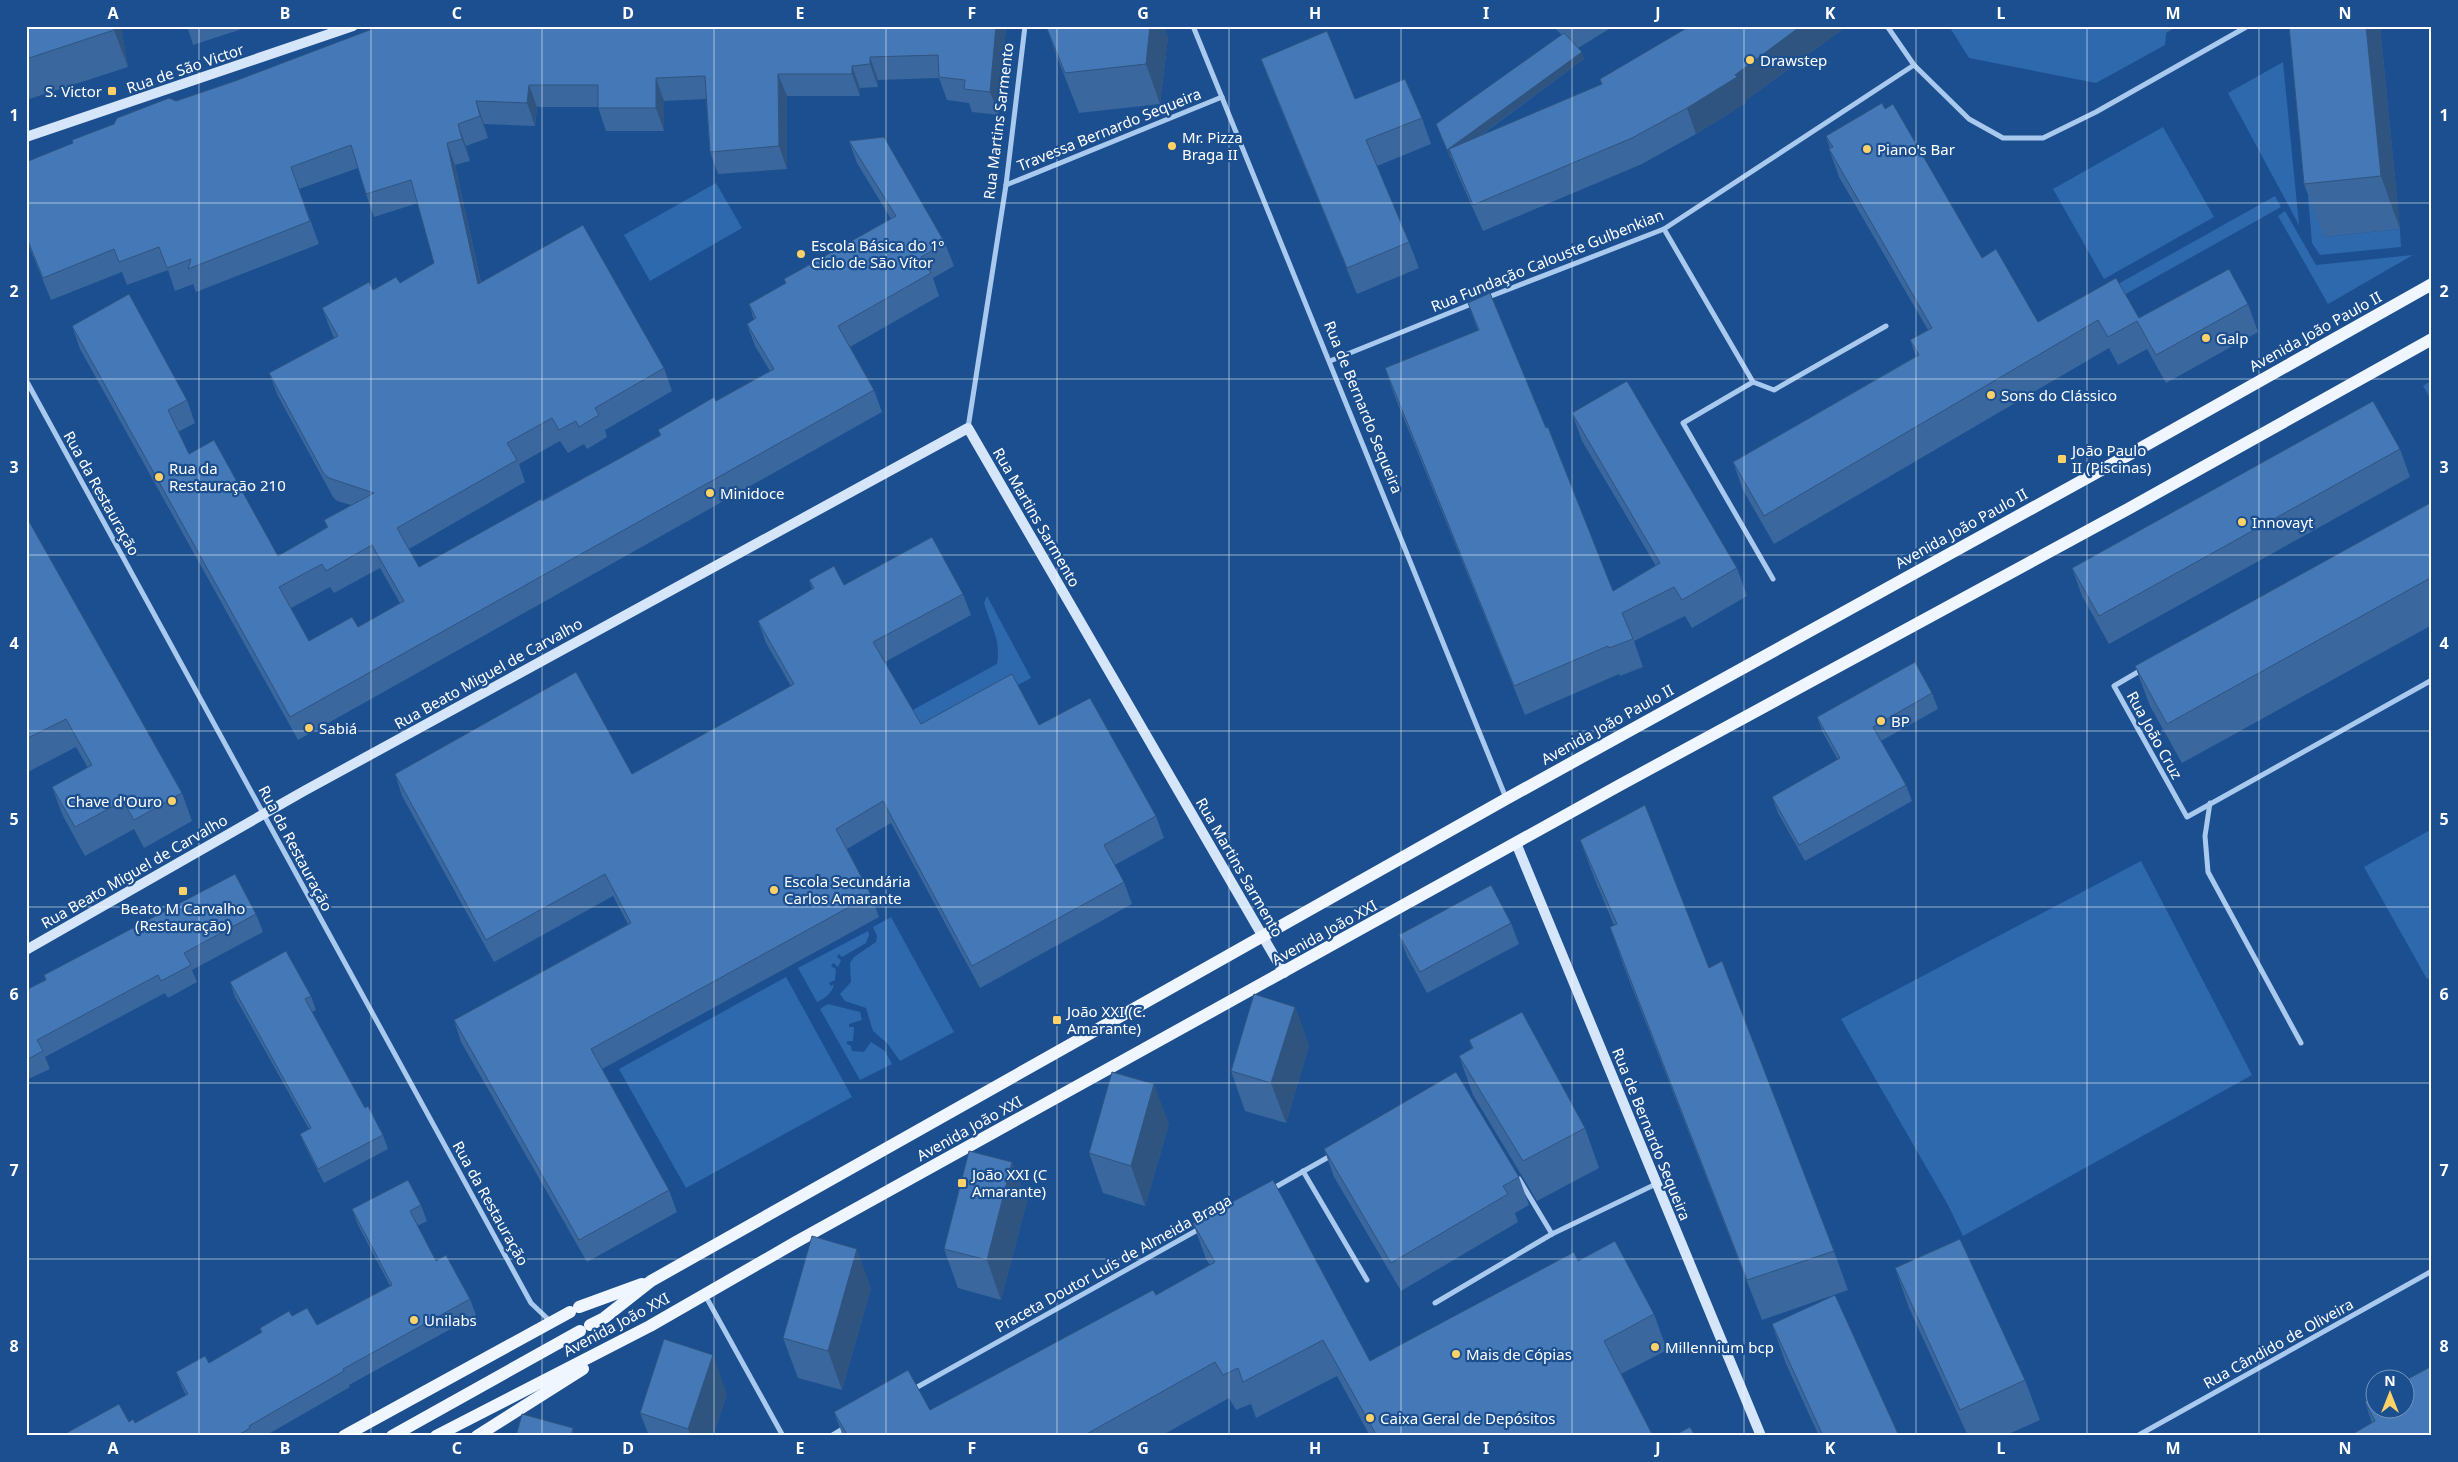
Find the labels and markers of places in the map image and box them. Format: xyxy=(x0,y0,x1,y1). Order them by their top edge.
place label: Drawstep xyxy=(1760,50,1827,70)
marker: Drawstep xyxy=(1744,54,1756,66)
place label: S. Victor xyxy=(45,81,102,101)
marker: S. Victor xyxy=(106,85,118,97)
place label: Mr. Pizza Braga II xyxy=(1182,127,1243,164)
place label: Piano's Bar xyxy=(1877,139,1955,159)
marker: Mr. Pizza Braga II xyxy=(1166,140,1178,152)
marker: Piano's Bar xyxy=(1861,143,1873,155)
place label: Escola Básica do 1º Ciclo de São Vítor xyxy=(811,235,945,272)
marker: Escola Básica do 1º Ciclo de São Vítor xyxy=(795,248,807,260)
place label: Galp xyxy=(2216,328,2248,348)
marker: Galp xyxy=(2200,332,2212,344)
place label: Sons do Clássico xyxy=(2001,385,2117,405)
marker: Sons do Clássico xyxy=(1985,389,1997,401)
place label: João Paulo II (Piscinas) xyxy=(2070,440,2151,477)
marker: João Paulo II (Piscinas) xyxy=(2056,453,2068,465)
place label: Rua da Restauração 210 xyxy=(169,458,286,495)
marker: Rua da Restauração 210 xyxy=(153,471,165,483)
place label: Minidoce xyxy=(720,483,785,503)
marker: Minidoce xyxy=(704,487,716,499)
place label: Innovayt xyxy=(2252,512,2314,532)
marker: Innovayt xyxy=(2236,516,2248,528)
place label: BP xyxy=(1891,711,1910,731)
marker: BP xyxy=(1875,715,1887,727)
place label: Sabiá xyxy=(319,718,357,738)
marker: Sabiá xyxy=(303,722,315,734)
place label: Chave d'Ouro xyxy=(66,791,162,811)
marker: Chave d'Ouro xyxy=(166,795,178,807)
place label: Escola Secundária Carlos Amarante xyxy=(784,871,911,908)
marker: Escola Secundária Carlos Amarante xyxy=(768,884,780,896)
marker: Beato M Carvalho (Restauração) xyxy=(177,885,189,897)
place label: Beato M Carvalho (Restauração) xyxy=(121,898,245,935)
place label: João XXI (C. Amarante) xyxy=(1065,1001,1146,1038)
marker: João XXI (C. Amarante) xyxy=(1051,1014,1063,1026)
place label: João XXI (C Amarante) xyxy=(970,1164,1048,1201)
marker: João XXI (C Amarante) xyxy=(956,1177,968,1189)
place label: Unilabs xyxy=(424,1310,477,1330)
marker: Unilabs xyxy=(408,1314,420,1326)
place label: Millennium bcp xyxy=(1665,1337,1774,1357)
marker: Millennium bcp xyxy=(1649,1341,1661,1353)
place label: Mais de Cópias xyxy=(1466,1344,1572,1364)
marker: Mais de Cópias xyxy=(1450,1348,1462,1360)
place label: Caixa Geral de Depósitos xyxy=(1380,1408,1556,1428)
marker: Caixa Geral de Depósitos xyxy=(1364,1412,1376,1424)

